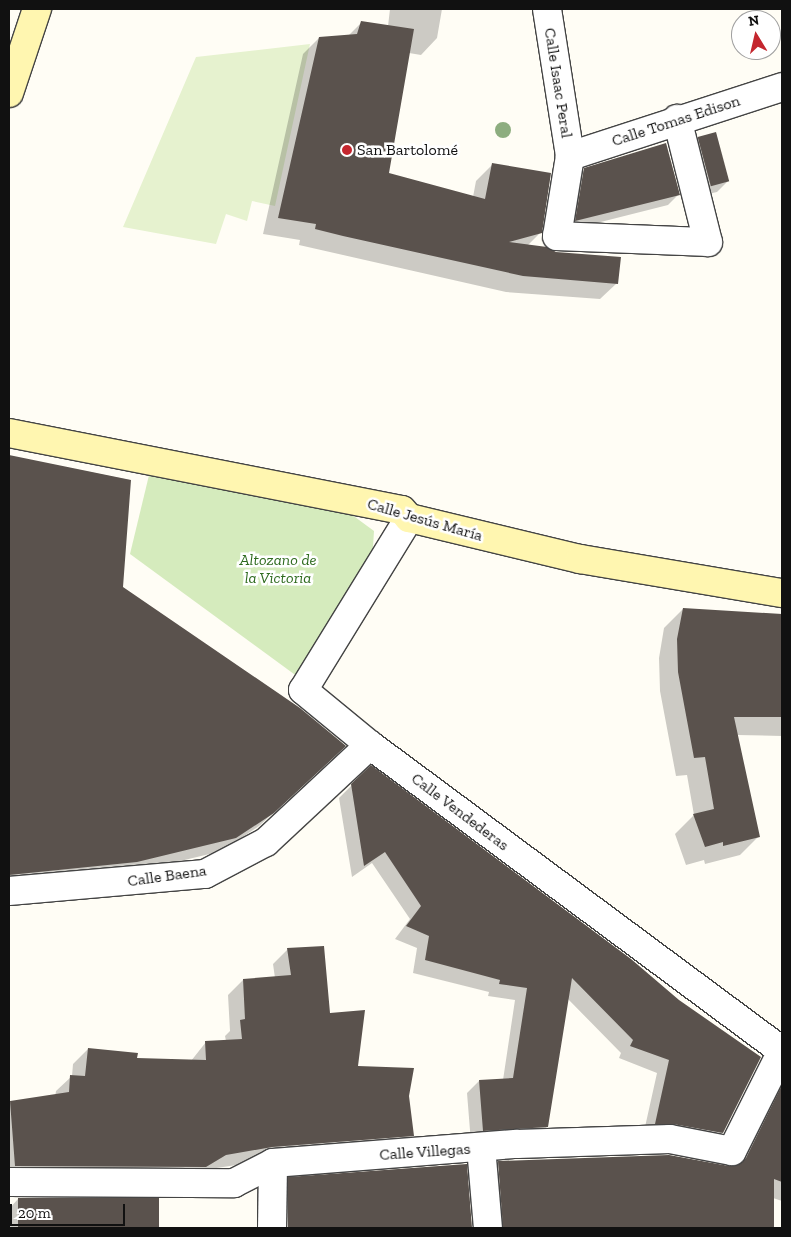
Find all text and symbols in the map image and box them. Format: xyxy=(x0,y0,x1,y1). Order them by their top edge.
north arrow xyxy=(731,10,781,60)
text: N xyxy=(747,11,760,30)
street label: Calle Isaac Peral xyxy=(540,27,576,139)
street label: Calle Tomas Edison xyxy=(609,91,743,151)
place label: San Bartolomé xyxy=(357,140,458,160)
marker: San Bartolomé xyxy=(341,144,353,156)
street label: Calle Jesús María xyxy=(365,494,485,546)
park label: Altozano de la Victoria xyxy=(239,550,317,588)
street label: Calle Vendederas xyxy=(407,769,513,855)
street label: Calle Baena xyxy=(126,861,208,891)
street label: Calle Villegas xyxy=(379,1139,471,1165)
scale bar xyxy=(12,1194,128,1226)
text: 20 m xyxy=(18,1204,51,1222)

